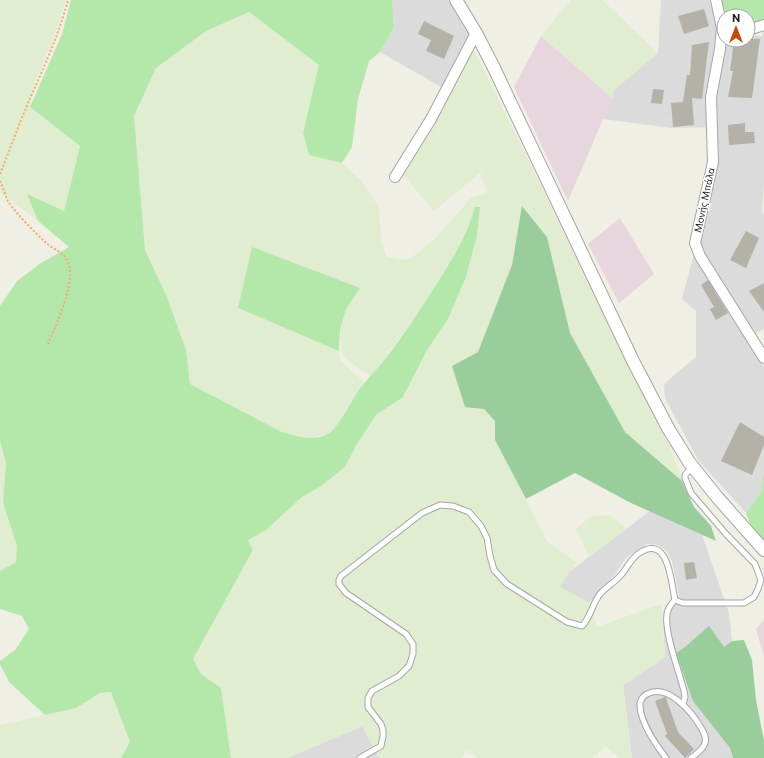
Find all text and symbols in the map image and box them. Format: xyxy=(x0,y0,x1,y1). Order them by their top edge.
north arrow xyxy=(716,8,756,48)
text: N xyxy=(732,11,740,24)
street label: Μονής Μπάλα xyxy=(691,166,717,234)

